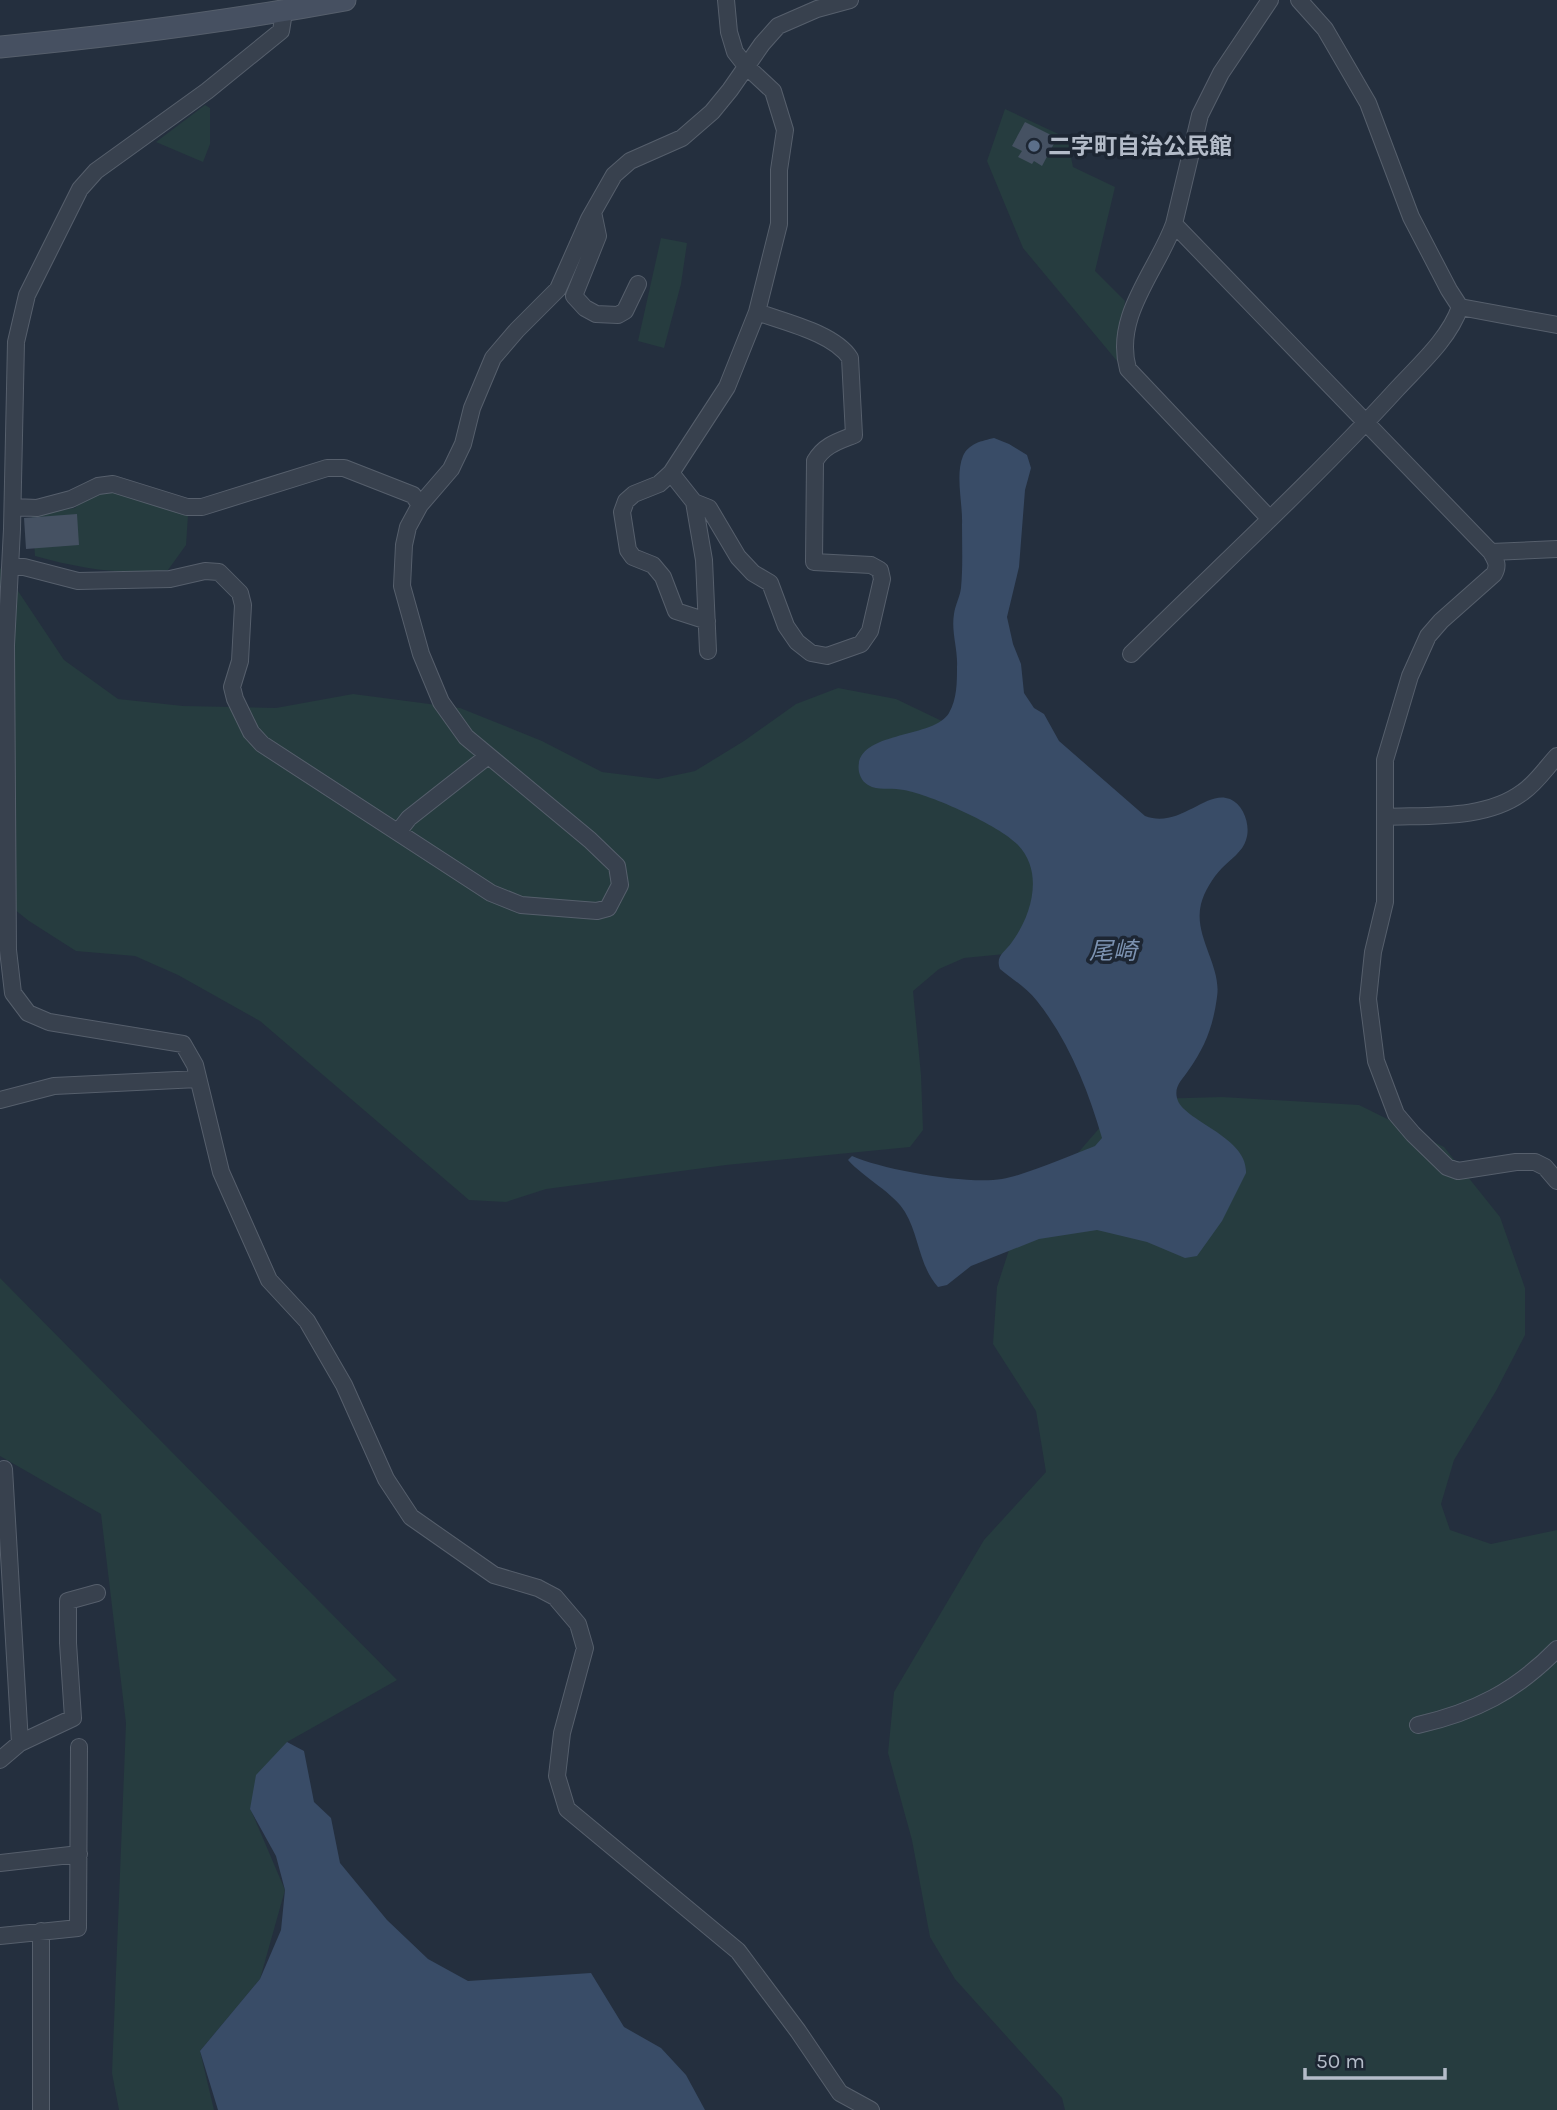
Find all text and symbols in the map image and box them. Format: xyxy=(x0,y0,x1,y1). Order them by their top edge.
place label: 二字町自治公民館 xyxy=(1048,133,1232,160)
marker: 二字町自治公民館 xyxy=(1026,138,1042,154)
water label: 尾崎 xyxy=(1089,937,1140,965)
scale bar xyxy=(1305,2036,1445,2080)
text: 50 m xyxy=(1316,2049,1365,2073)

